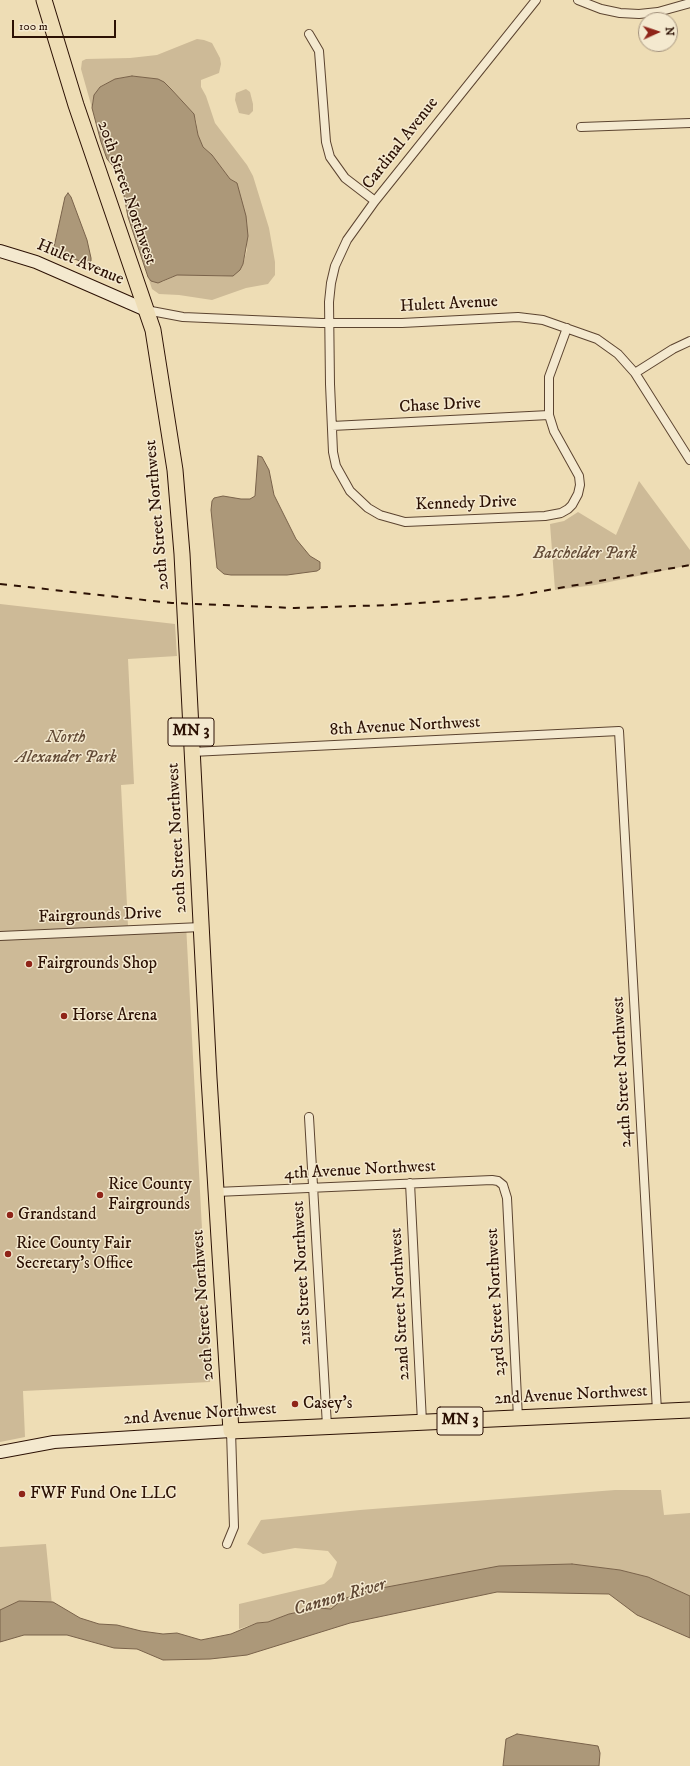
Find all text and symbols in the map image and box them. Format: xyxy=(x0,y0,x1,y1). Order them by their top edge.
scale bar xyxy=(14,12,118,38)
north arrow xyxy=(638,12,678,52)
text: 100 m xyxy=(19,19,48,34)
text: N xyxy=(662,27,676,36)
street label: Cardinal Avenue xyxy=(359,94,443,194)
street label: 20th Street Northwest xyxy=(92,118,160,268)
street label: Hulet Avenue xyxy=(33,236,127,290)
street label: Hulett Avenue xyxy=(400,292,498,318)
street label: Chase Drive xyxy=(399,394,481,418)
street label: 20th Street Northwest xyxy=(141,439,175,591)
street label: Kennedy Drive xyxy=(415,492,517,516)
park label: Batchelder Park xyxy=(533,544,637,564)
street label: 8th Avenue Northwest xyxy=(329,713,481,741)
road number: MN 3 xyxy=(168,718,214,746)
park label: North Alexander Park xyxy=(15,728,117,768)
street label: 20th Street Northwest xyxy=(164,762,192,914)
street label: Fairgrounds Drive xyxy=(38,904,162,928)
place label: Fairgrounds Shop xyxy=(37,954,157,974)
marker: Fairgrounds Shop xyxy=(24,959,34,969)
street label: 24th Street Northwest xyxy=(609,996,637,1148)
place label: Horse Arena xyxy=(72,1006,157,1026)
marker: Horse Arena xyxy=(59,1011,69,1021)
street label: 4th Avenue Northwest xyxy=(284,1157,436,1185)
place label: Rice County Fairgrounds xyxy=(108,1175,192,1215)
marker: Rice County Fairgrounds xyxy=(95,1190,105,1200)
street label: 21st Street Northwest xyxy=(289,1200,317,1346)
place label: Grandstand xyxy=(18,1205,96,1225)
marker: Grandstand xyxy=(5,1210,15,1220)
street label: 22nd Street Northwest xyxy=(387,1227,415,1381)
street label: 23rd Street Northwest xyxy=(483,1227,511,1377)
street label: 20th Street Northwest xyxy=(189,1229,219,1381)
place label: Rice County Fair Secretary's Office xyxy=(16,1234,133,1274)
marker: Rice County Fair Secretary's Office xyxy=(3,1249,13,1259)
street label: 2nd Avenue Northwest xyxy=(494,1382,648,1410)
place label: Casey's xyxy=(303,1394,352,1414)
street label: 2nd Avenue Northwest xyxy=(123,1399,277,1431)
marker: Casey's xyxy=(290,1399,300,1409)
road number: MN 3 xyxy=(437,1407,483,1435)
place label: FWF Fund One LLC xyxy=(30,1484,177,1504)
marker: FWF Fund One LLC xyxy=(17,1489,27,1499)
water label: Cannon River xyxy=(291,1575,389,1621)

